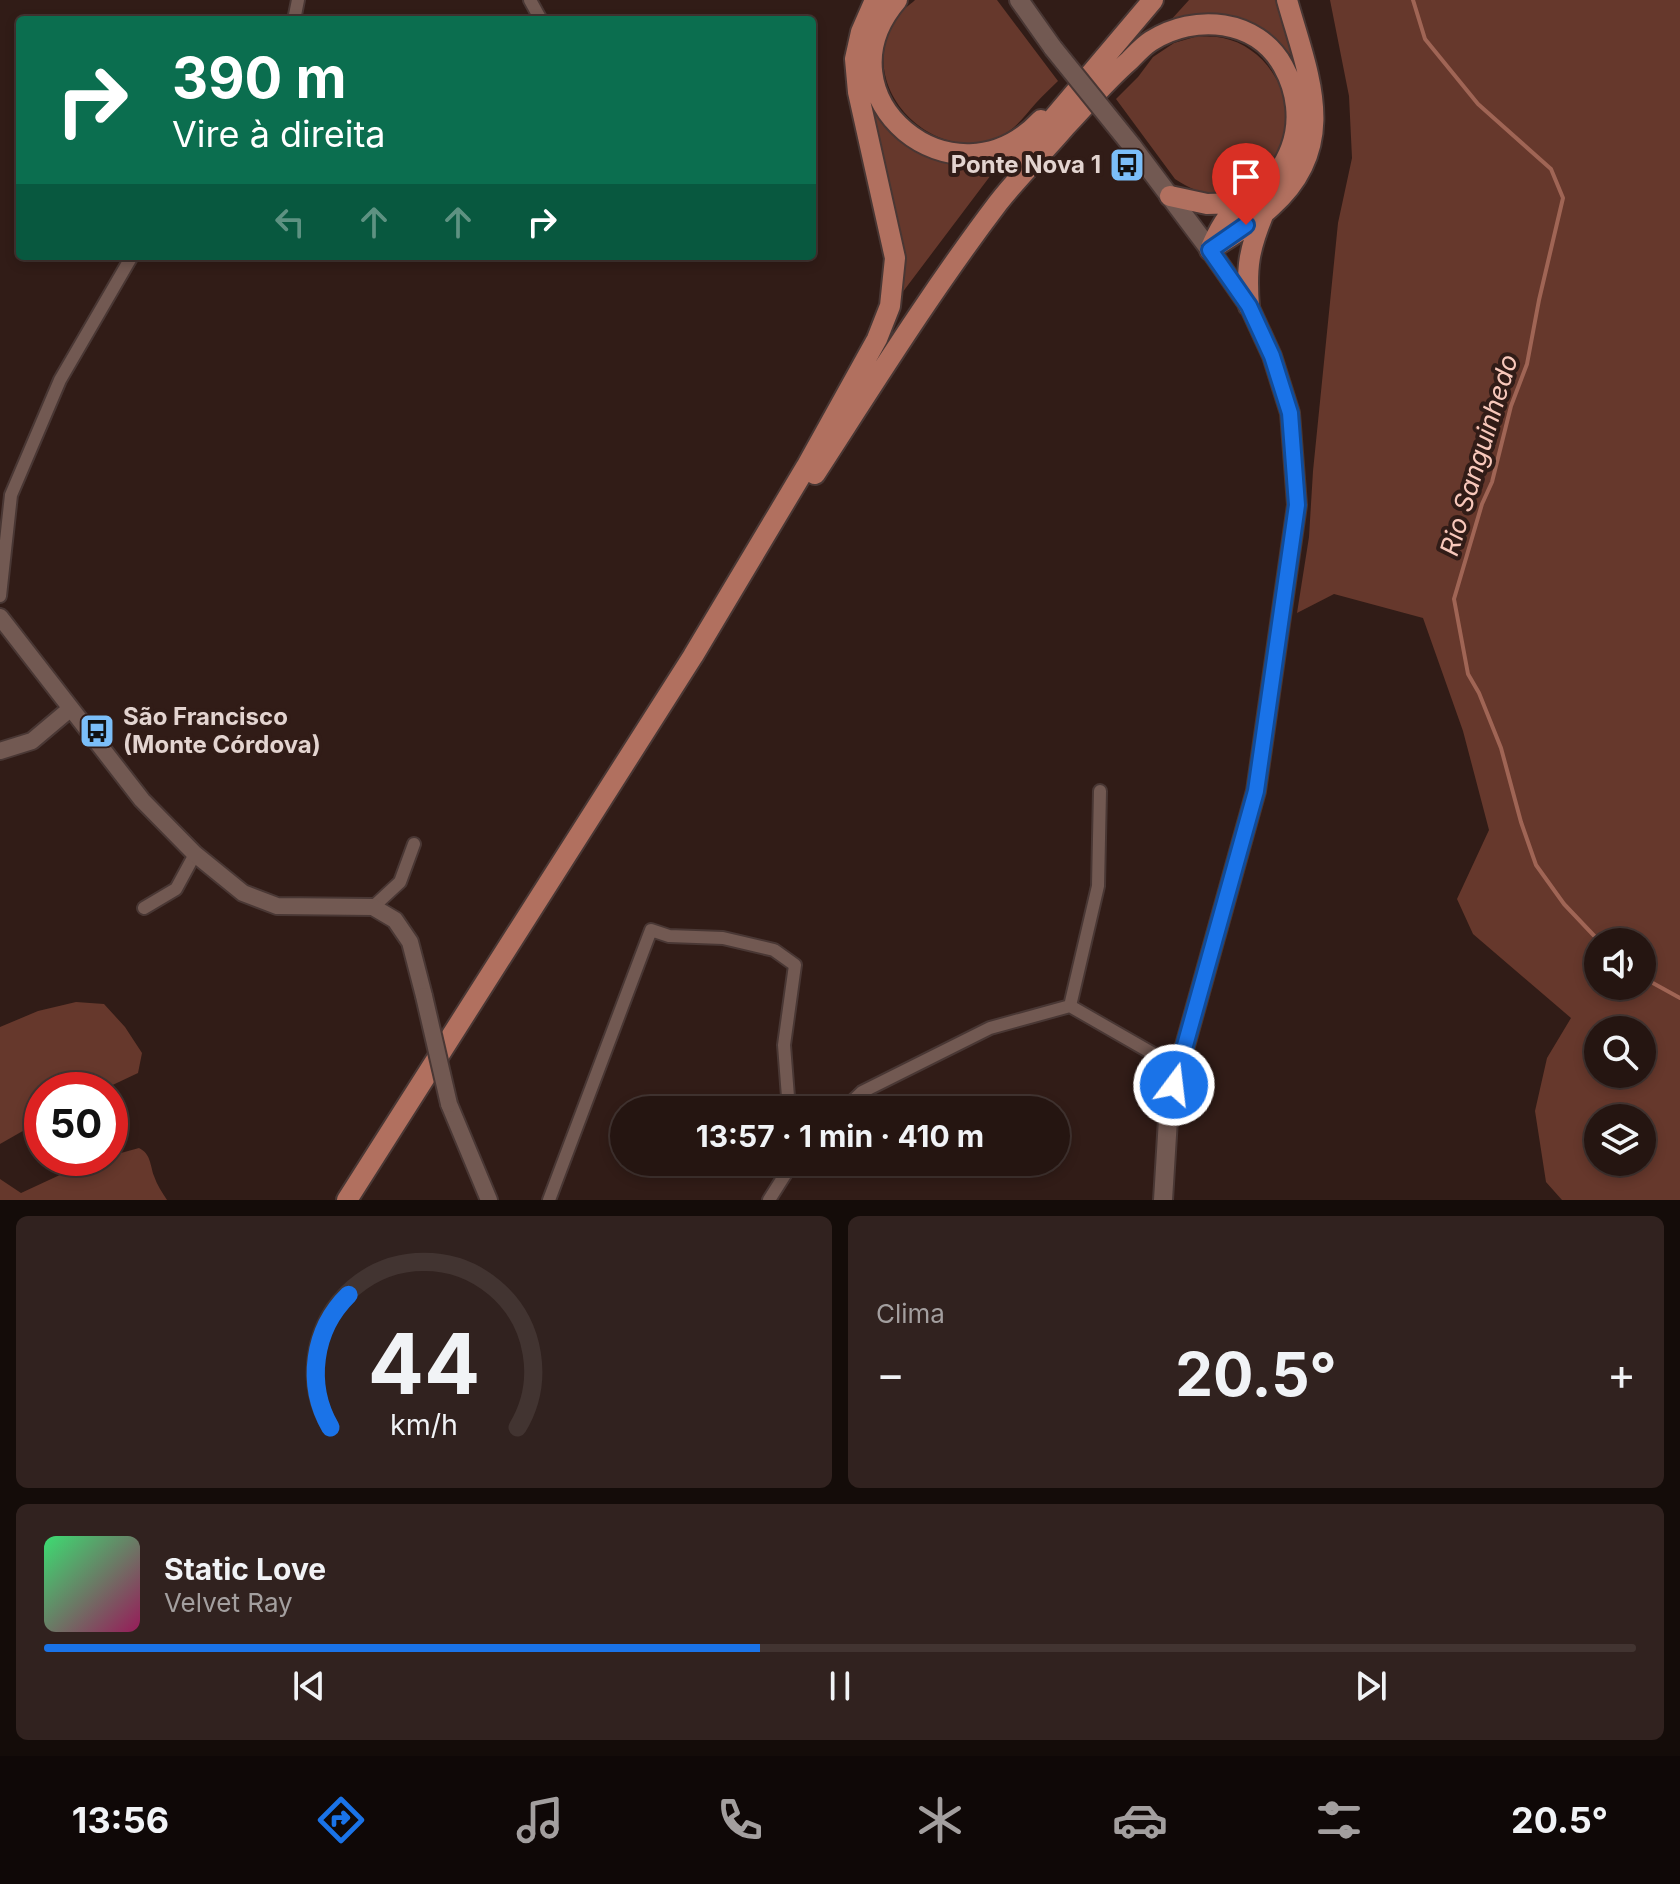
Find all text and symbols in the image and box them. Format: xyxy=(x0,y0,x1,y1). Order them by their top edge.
text: 390 m xyxy=(172,44,347,112)
icon: right xyxy=(40,48,144,152)
text: Vire à direita xyxy=(172,112,386,156)
pin xyxy=(1212,143,1280,225)
bus stop icon: Ponte Nova 1 xyxy=(1108,146,1146,184)
place label: Ponte Nova 1 xyxy=(951,150,1101,179)
icon: arrive xyxy=(1224,155,1268,199)
icon: left xyxy=(268,200,312,244)
icon: ahead xyxy=(352,200,396,244)
icon: ahead xyxy=(436,200,480,244)
icon: right xyxy=(520,200,564,244)
water label: Rio Sanguinhedo xyxy=(1433,350,1524,559)
place label: São Francisco (Monte Córdova) xyxy=(123,702,321,759)
bus stop icon: São Francisco (Monte Córdova) xyxy=(78,712,116,750)
map controls xyxy=(1584,928,1656,1176)
button: sound xyxy=(1584,928,1656,1000)
button: search xyxy=(1584,1016,1656,1088)
position arrow xyxy=(1132,1043,1216,1127)
speed limit sign: 50 xyxy=(24,1072,128,1176)
button: layers xyxy=(1584,1104,1656,1176)
text: 13:57 · 1 min · 410 m xyxy=(696,1118,984,1154)
text: Clima xyxy=(876,1298,945,1329)
text: 44 xyxy=(368,1313,480,1414)
text: 20.5° xyxy=(1175,1338,1337,1410)
text: − xyxy=(876,1347,905,1401)
text: + xyxy=(1607,1347,1636,1401)
text: km/h xyxy=(390,1407,458,1442)
text: Static Love xyxy=(164,1551,326,1587)
text: Velvet Ray xyxy=(164,1587,293,1618)
icon: previous xyxy=(287,1664,331,1708)
icon: pause xyxy=(818,1664,862,1708)
icon: next xyxy=(1349,1664,1393,1708)
icon: directions xyxy=(313,1792,369,1848)
icon: music xyxy=(512,1792,568,1848)
icon: phone xyxy=(712,1792,768,1848)
icon: climate xyxy=(912,1792,968,1848)
icon: car xyxy=(1112,1792,1168,1848)
icon: filters xyxy=(1311,1792,1367,1848)
text: 13:56 xyxy=(72,1798,169,1842)
text: 20.5° xyxy=(1511,1798,1608,1842)

